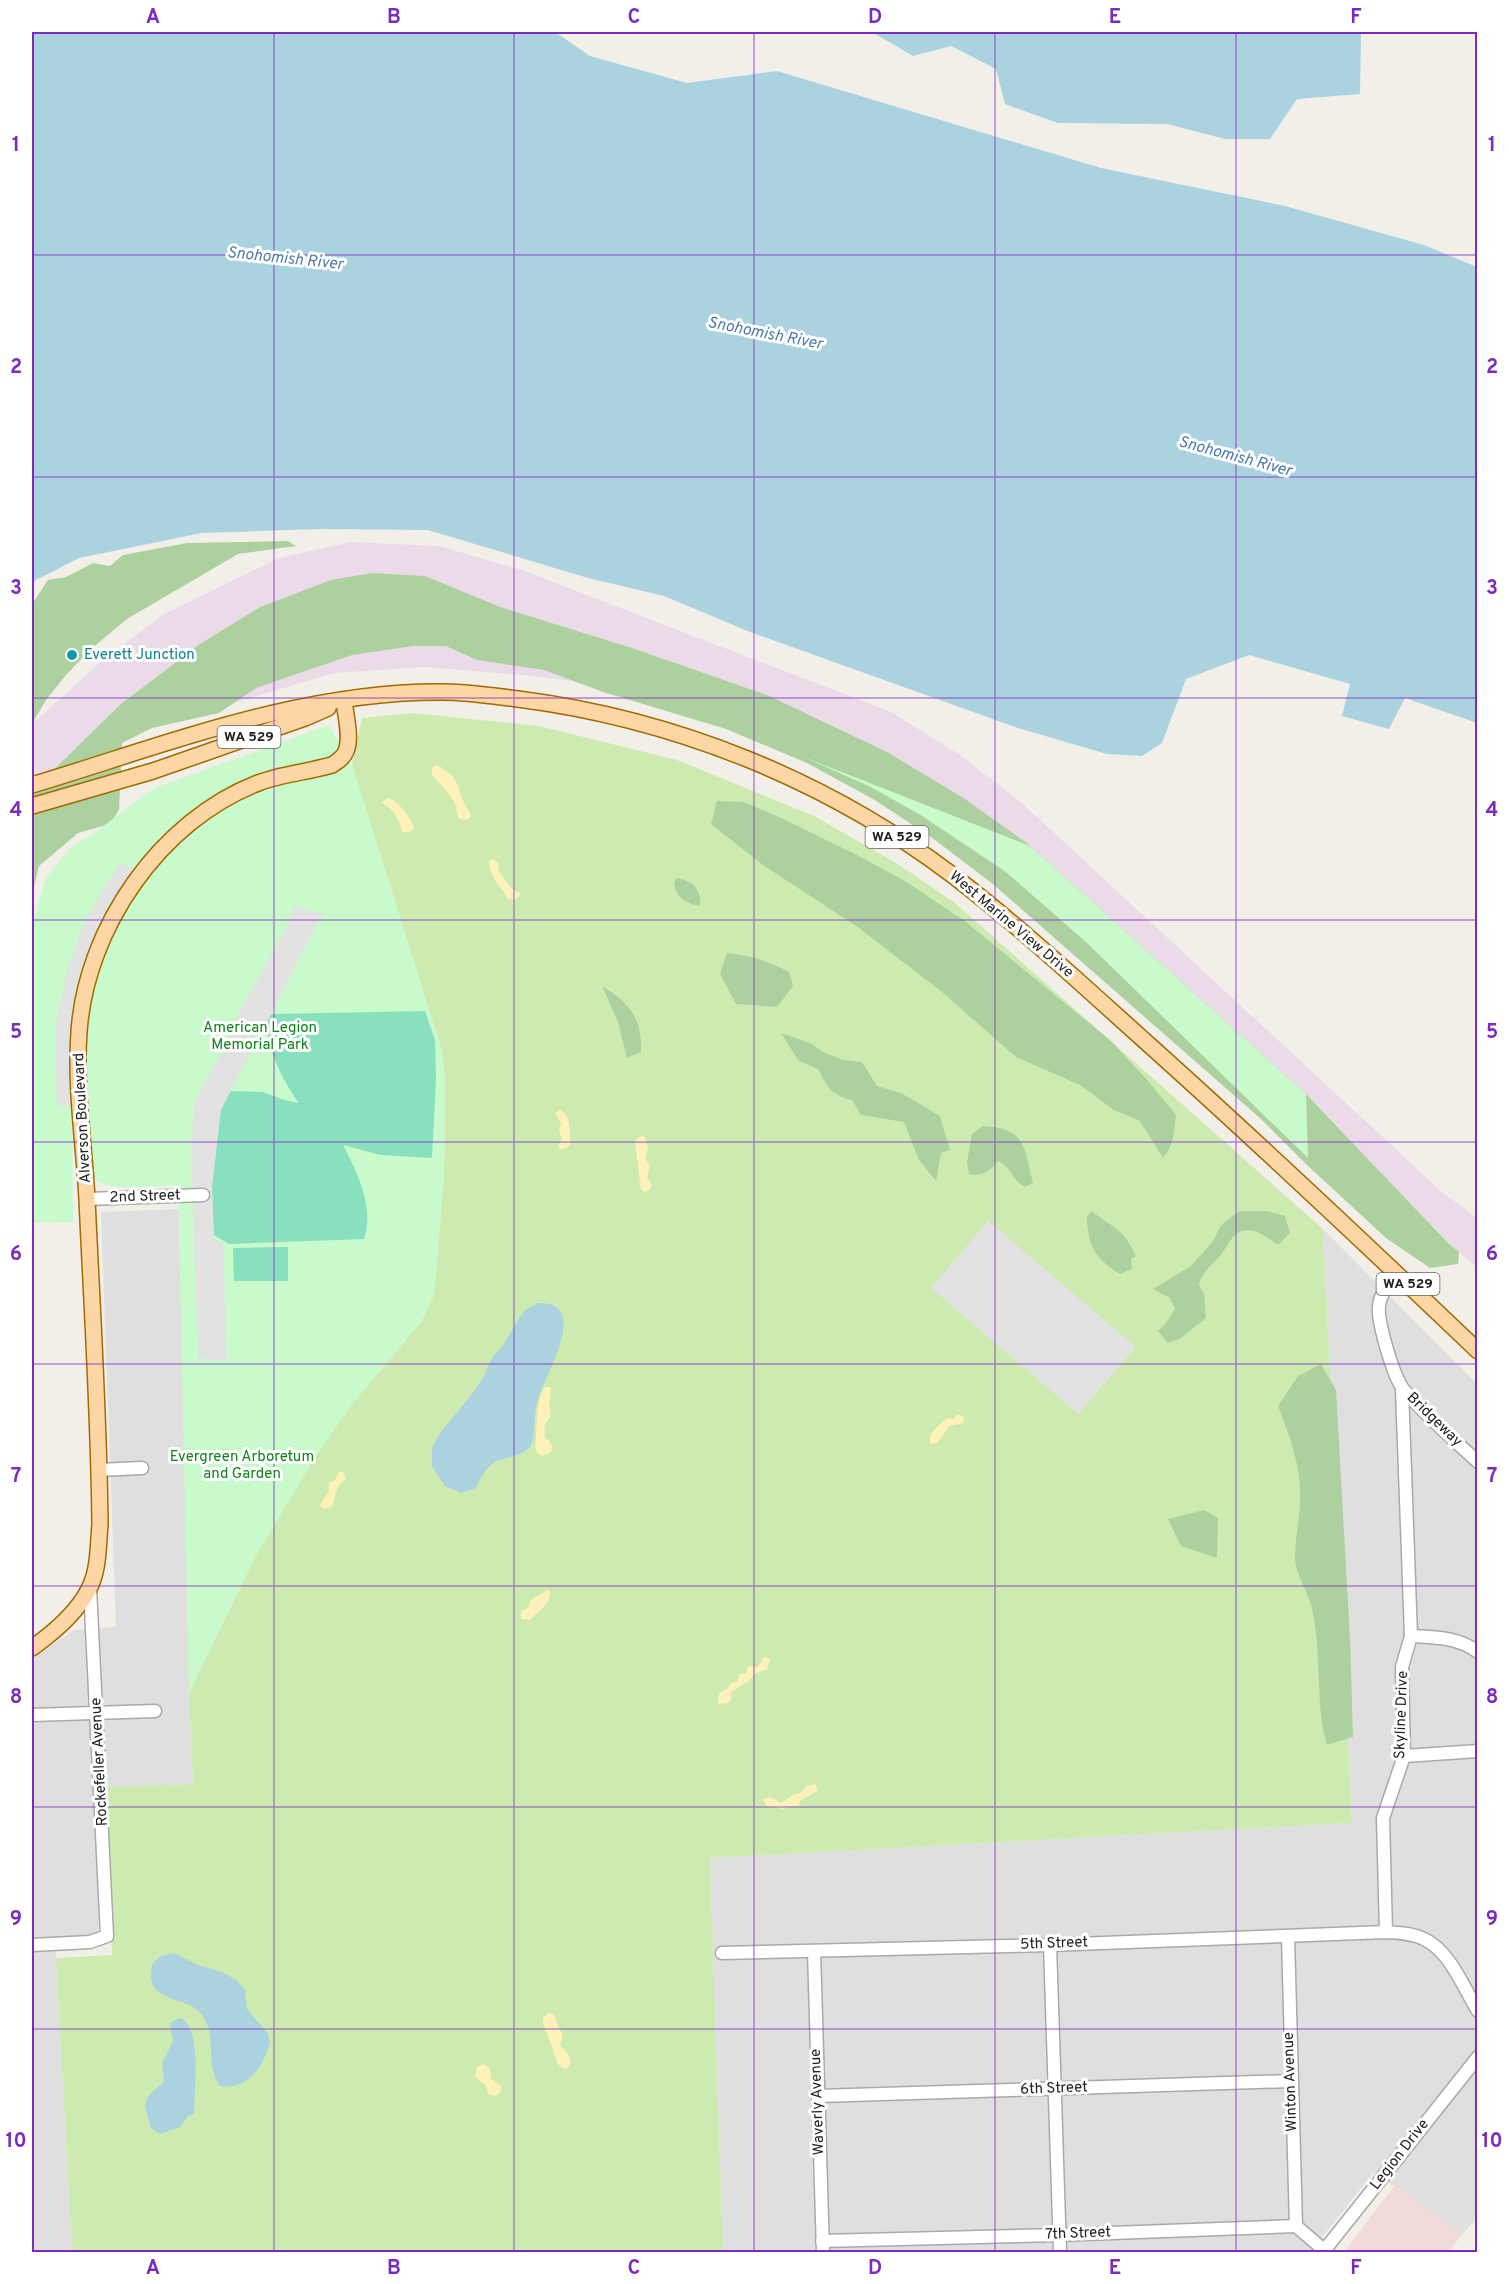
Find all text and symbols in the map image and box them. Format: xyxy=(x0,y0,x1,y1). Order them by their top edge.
text: A xyxy=(146,5,160,31)
text: B xyxy=(387,5,401,31)
text: C xyxy=(628,5,640,31)
text: D xyxy=(868,5,882,31)
text: E xyxy=(1109,5,1121,31)
text: F xyxy=(1350,5,1362,31)
text: 1 xyxy=(12,133,20,159)
text: 1 xyxy=(1488,133,1496,159)
water label: Snohomish River xyxy=(226,243,346,275)
water label: Snohomish River xyxy=(706,313,826,355)
text: 2 xyxy=(10,355,22,381)
text: 2 xyxy=(1486,355,1498,381)
water label: Snohomish River xyxy=(1176,432,1296,482)
text: 3 xyxy=(10,576,22,602)
text: 3 xyxy=(1486,576,1498,602)
place label: Everett Junction xyxy=(84,646,195,665)
marker: Everett Junction xyxy=(65,648,79,662)
road number: WA 529 xyxy=(218,726,280,748)
text: 4 xyxy=(10,798,22,824)
text: 4 xyxy=(1486,798,1498,824)
road number: WA 529 xyxy=(866,826,928,848)
street label: West Marine View Drive xyxy=(945,867,1077,983)
park label: American Legion Memorial Park xyxy=(203,1019,317,1055)
text: 5 xyxy=(10,1020,22,1046)
text: 5 xyxy=(1486,1020,1498,1046)
street label: Alverson Boulevard xyxy=(70,1052,96,1184)
street label: 2nd Street xyxy=(109,1186,181,1208)
text: 6 xyxy=(10,1242,22,1268)
text: 6 xyxy=(1486,1242,1498,1268)
road number: WA 529 xyxy=(1376,1273,1440,1295)
street label: Bridgeway xyxy=(1402,1389,1466,1451)
park label: Evergreen Arboretum and Garden xyxy=(170,1448,314,1484)
text: 7 xyxy=(11,1464,21,1490)
text: 7 xyxy=(1487,1464,1497,1490)
street label: Skyline Drive xyxy=(1391,1671,1413,1759)
text: 8 xyxy=(10,1685,22,1711)
text: 8 xyxy=(1486,1685,1498,1711)
street label: Rockefeller Avenue xyxy=(87,1697,113,1827)
text: 9 xyxy=(10,1907,22,1933)
text: 9 xyxy=(1486,1907,1498,1933)
street label: 5th Street xyxy=(1020,1933,1088,1955)
street label: Winton Avenue xyxy=(1280,2032,1302,2132)
street label: Waverly Avenue xyxy=(807,2048,829,2156)
street label: 6th Street xyxy=(1020,2078,1088,2100)
street label: Legion Drive xyxy=(1366,2116,1434,2194)
text: 10 xyxy=(5,2129,27,2155)
text: 10 xyxy=(1481,2129,1503,2155)
street label: 7th Street xyxy=(1045,2223,1111,2245)
text: A xyxy=(146,2256,160,2282)
text: B xyxy=(387,2256,401,2282)
text: C xyxy=(628,2256,640,2282)
text: D xyxy=(868,2256,882,2282)
text: E xyxy=(1109,2256,1121,2282)
text: F xyxy=(1350,2256,1362,2282)

